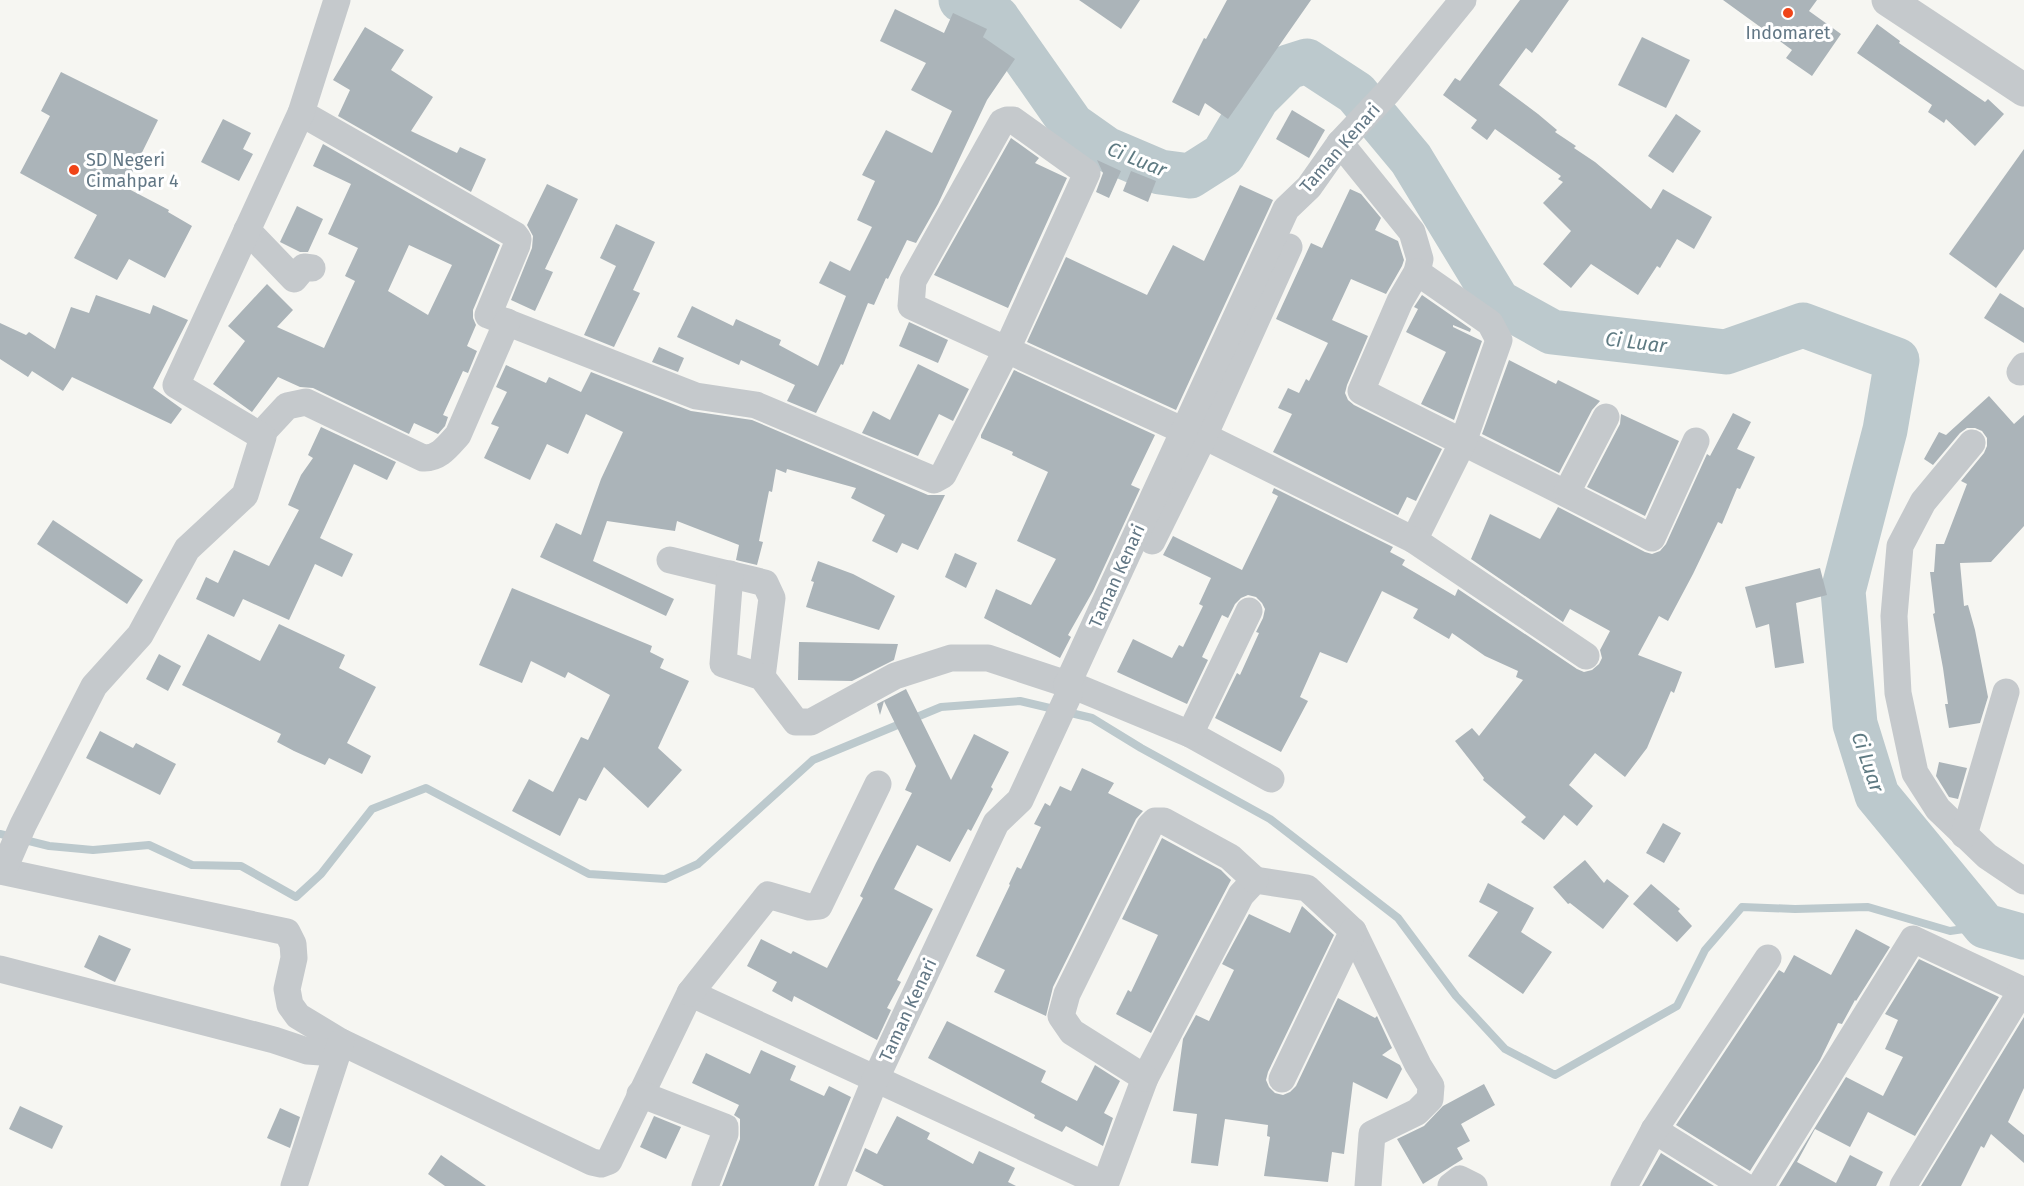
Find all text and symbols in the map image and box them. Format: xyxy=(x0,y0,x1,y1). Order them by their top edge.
marker: Indomaret xyxy=(1781,6,1795,20)
place label: Indomaret xyxy=(1745,22,1831,44)
street label: Taman Kenari xyxy=(1295,99,1385,197)
water label: Ci Luar xyxy=(1104,136,1171,182)
place label: SD Negeri Cimahpar 4 xyxy=(86,149,179,192)
marker: SD Negeri Cimahpar 4 xyxy=(67,163,81,177)
water label: Ci Luar xyxy=(1604,326,1670,358)
street label: Taman Kenari xyxy=(1084,521,1150,631)
water label: Ci Luar xyxy=(1847,729,1890,796)
street label: Taman Kenari xyxy=(875,955,941,1065)

